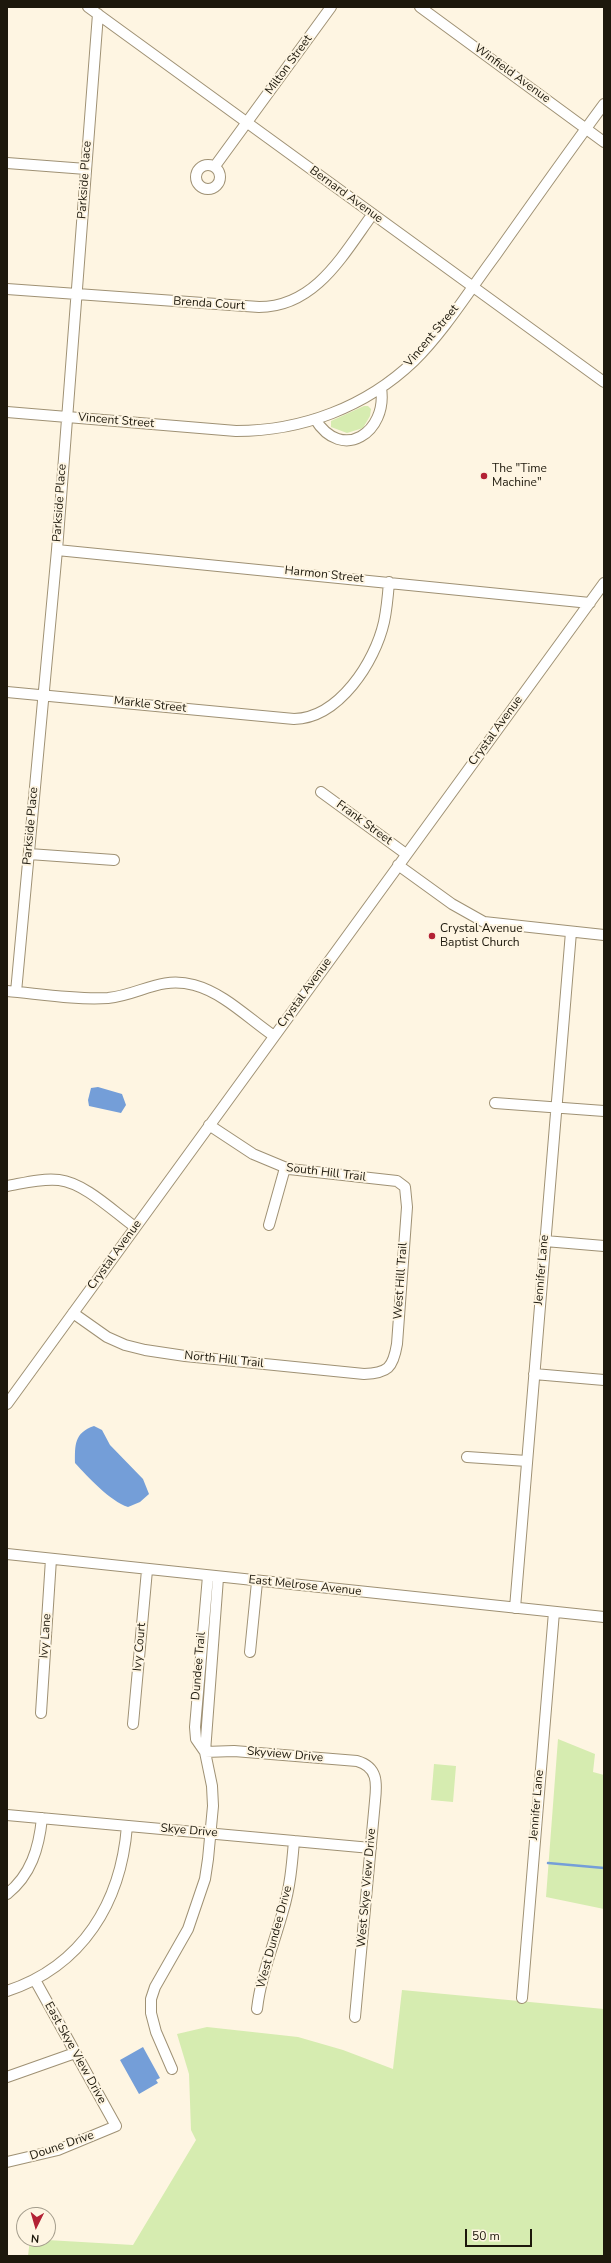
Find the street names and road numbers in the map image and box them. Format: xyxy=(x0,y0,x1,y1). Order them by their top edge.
street label: Milton Street xyxy=(263,32,315,98)
street label: Winfield Avenue xyxy=(471,42,553,106)
street label: Parkside Place xyxy=(75,140,95,220)
street label: Bernard Avenue xyxy=(307,164,385,226)
street label: Brenda Court xyxy=(173,294,245,314)
street label: Vincent Street xyxy=(402,302,462,370)
street label: Vincent Street xyxy=(77,410,155,432)
street label: Parkside Place xyxy=(50,463,70,543)
street label: Harmon Street xyxy=(284,564,364,586)
street label: Crystal Avenue xyxy=(466,693,526,769)
street label: Markle Street xyxy=(113,694,187,716)
street label: Parkside Place xyxy=(20,786,42,866)
street label: Frank Street xyxy=(333,798,395,848)
street label: Crystal Avenue xyxy=(275,955,335,1031)
street label: South Hill Trail xyxy=(285,1161,367,1185)
street label: Crystal Avenue xyxy=(85,1217,145,1293)
street label: Jennifer Lane xyxy=(532,1234,552,1306)
street label: West Hill Trail xyxy=(391,1242,411,1320)
street label: North Hill Trail xyxy=(184,1349,264,1371)
street label: East Melrose Avenue xyxy=(248,1573,362,1599)
street label: Ivy Lane xyxy=(37,1613,55,1659)
street label: Ivy Court xyxy=(131,1622,149,1672)
street label: Dundee Trail xyxy=(189,1631,209,1701)
street label: Skyview Drive xyxy=(246,1744,324,1766)
street label: Jennifer Lane xyxy=(527,1769,547,1841)
street label: Skye Drive xyxy=(160,1821,218,1841)
street label: West Skye View Drive xyxy=(355,1828,379,1948)
street label: West Dundee Drive xyxy=(254,1884,296,1990)
street label: East Skye View Drive xyxy=(41,2000,109,2106)
street label: Doune Drive xyxy=(28,2128,96,2164)

